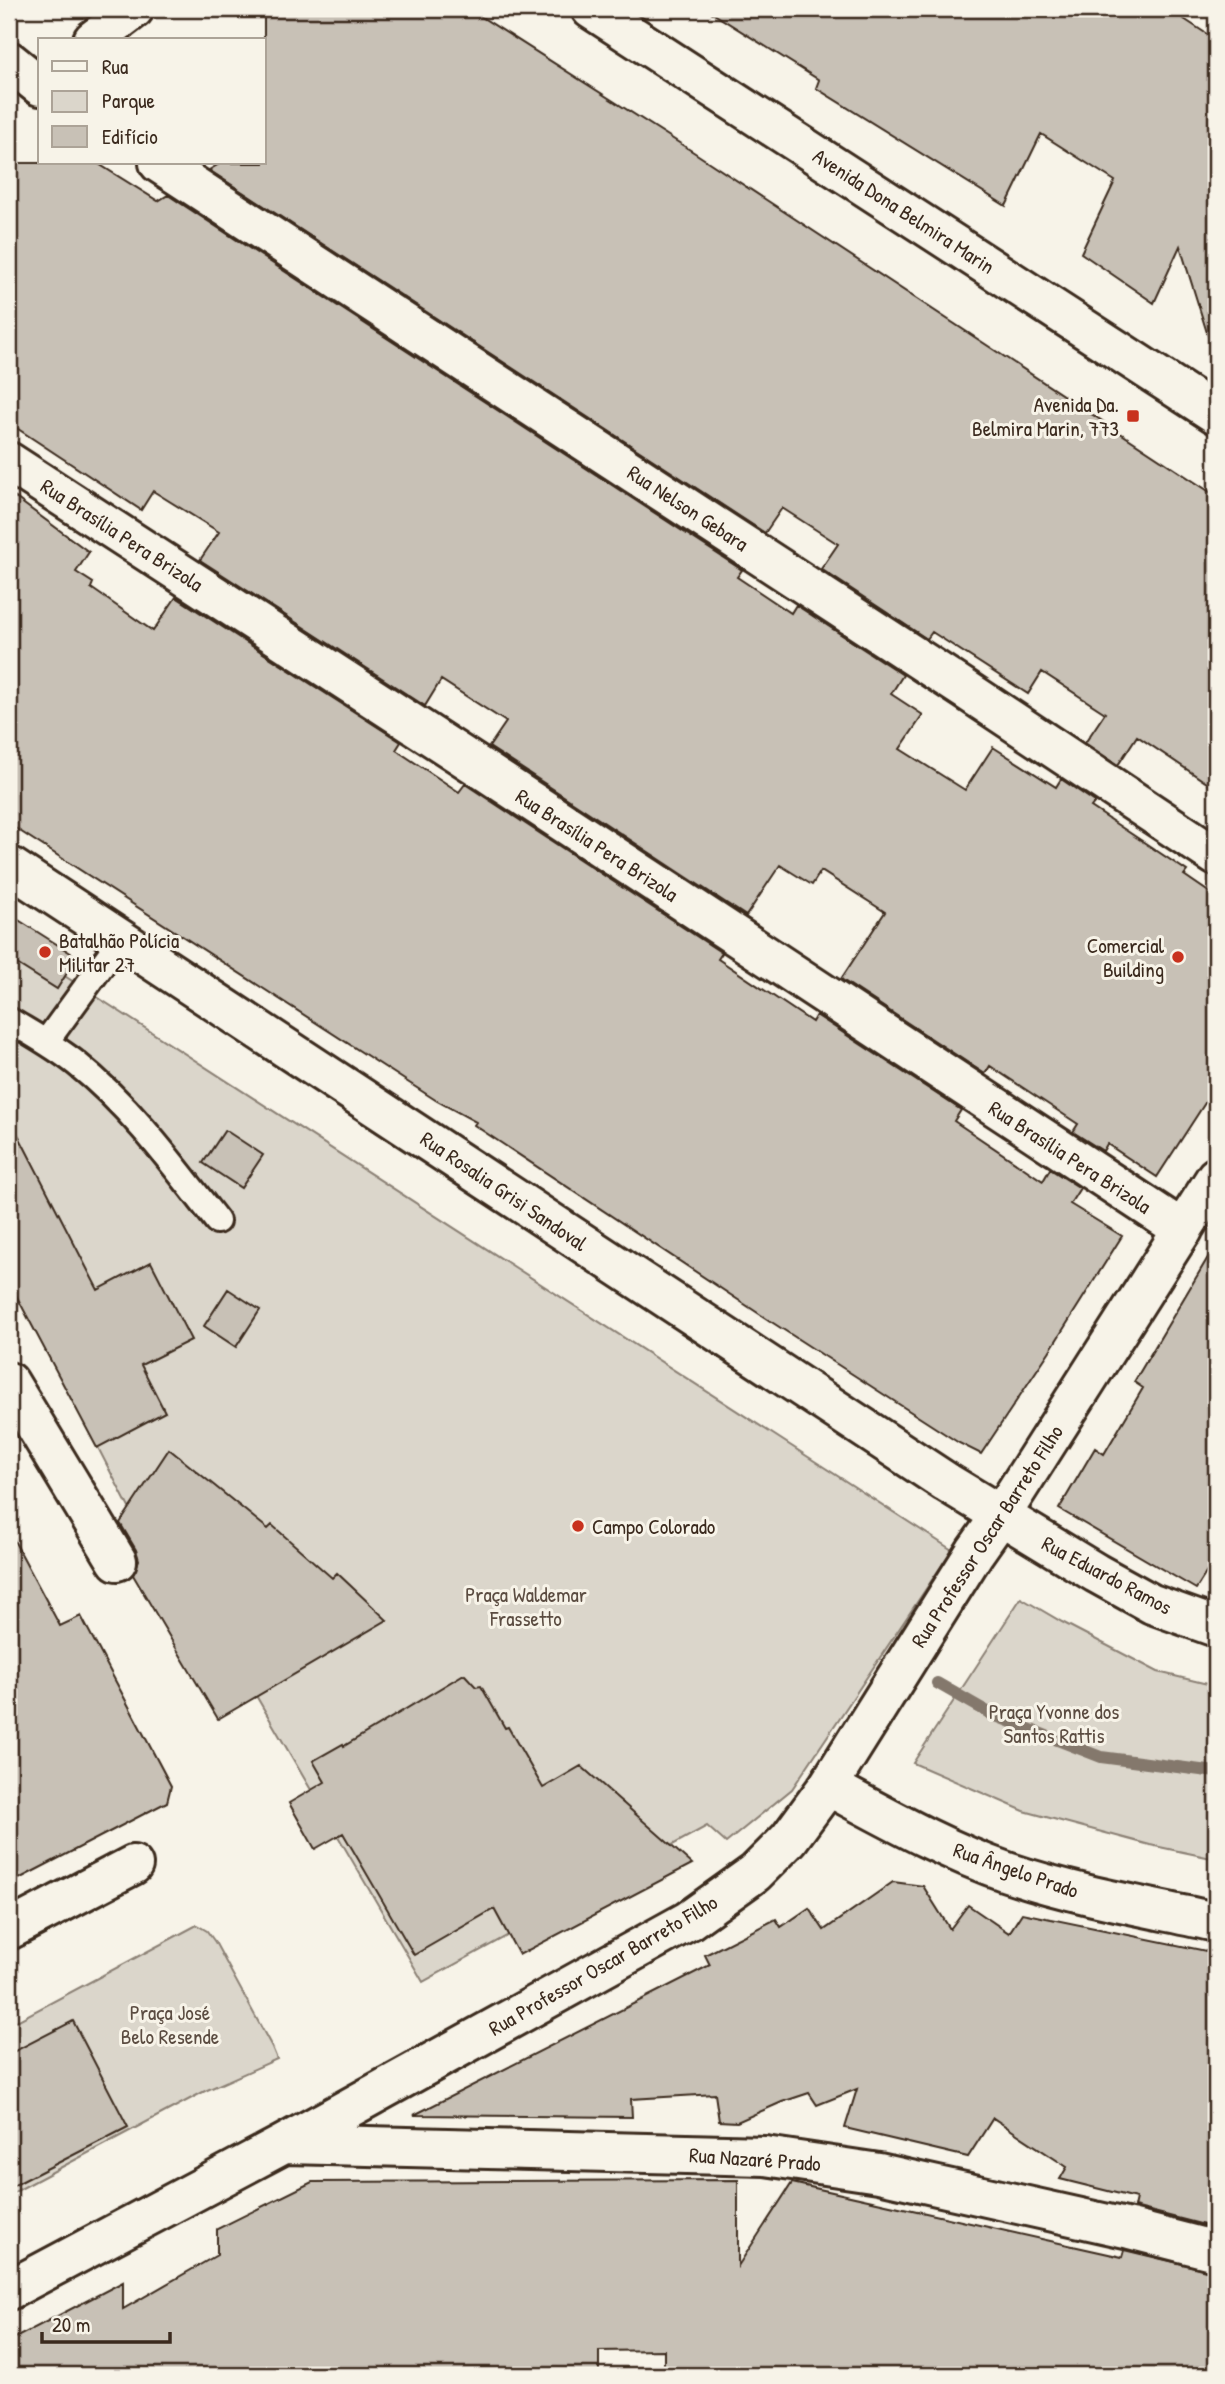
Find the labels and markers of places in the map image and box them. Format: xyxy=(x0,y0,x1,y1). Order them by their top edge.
place label: Avenida Da. Belmira Marin, 773 xyxy=(972,390,1119,443)
marker: Avenida Da. Belmira Marin, 773 xyxy=(1125,408,1141,424)
place label: Batalhão Polícia Militar 27 xyxy=(59,926,179,979)
place label: Comercial Building xyxy=(1087,931,1164,984)
marker: Batalhão Polícia Militar 27 xyxy=(37,944,53,960)
marker: Comercial Building xyxy=(1170,949,1186,965)
place label: Campo Colorado xyxy=(592,1512,715,1541)
marker: Campo Colorado xyxy=(570,1518,586,1534)

